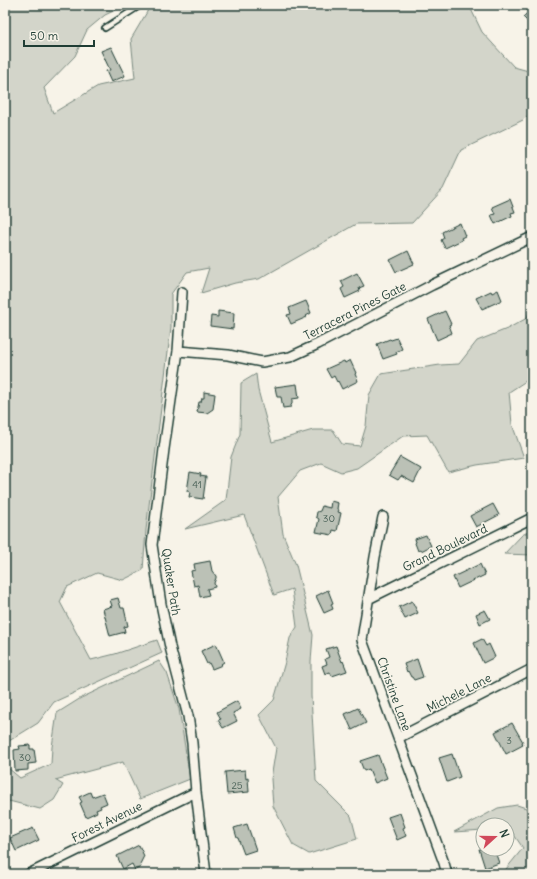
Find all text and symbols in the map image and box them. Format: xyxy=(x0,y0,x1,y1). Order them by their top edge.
scale bar xyxy=(24,22,94,48)
text: 50 m xyxy=(30,28,59,43)
street label: Terracera Pines Gate xyxy=(301,278,408,343)
house number: 41 xyxy=(192,478,202,491)
house number: 30 xyxy=(323,512,335,525)
street label: Grand Boulevard xyxy=(400,521,490,575)
street label: Quaker Path xyxy=(159,547,184,617)
street label: Christine Lane xyxy=(374,655,415,733)
street label: Michele Lane xyxy=(424,670,494,715)
house number: 3 xyxy=(506,734,512,747)
house number: 30 xyxy=(19,751,31,764)
house number: 25 xyxy=(231,779,243,792)
street label: Forest Avenue xyxy=(69,798,144,845)
north arrow xyxy=(475,817,515,857)
text: N xyxy=(496,827,512,839)

